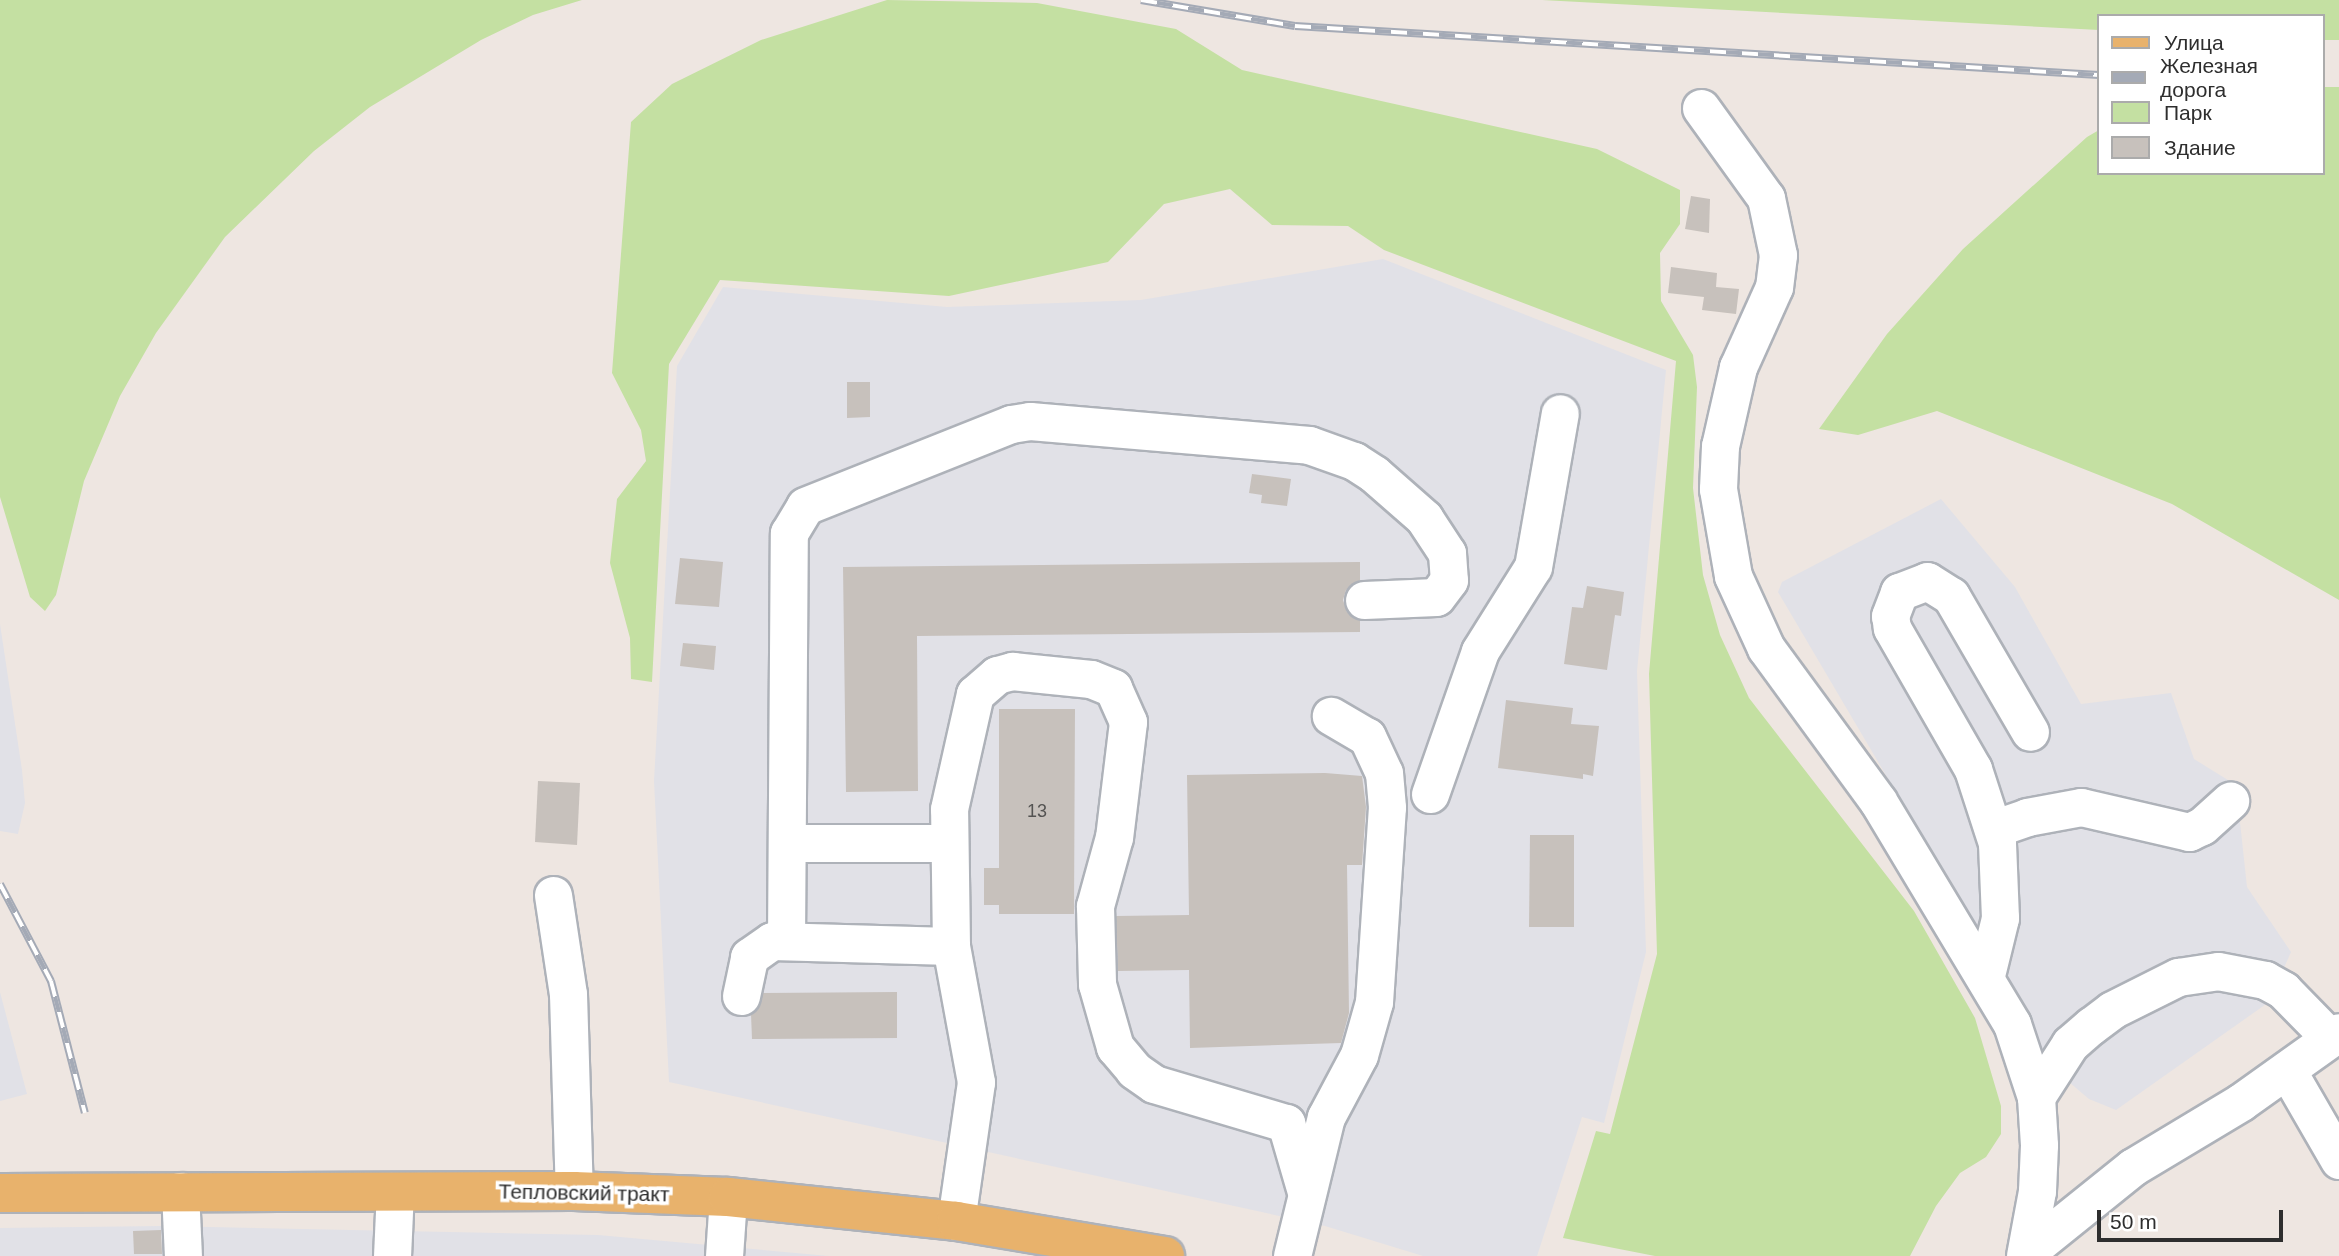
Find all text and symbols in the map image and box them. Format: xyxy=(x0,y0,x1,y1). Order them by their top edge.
legend xyxy=(2098,14,2325,175)
text: Улица xyxy=(2164,31,2224,54)
text: Железная дорога xyxy=(2160,54,2258,101)
text: Парк xyxy=(2164,101,2212,124)
text: Здание xyxy=(2164,136,2236,159)
house number: 13 xyxy=(1027,800,1047,822)
street label: Тепловский тракт xyxy=(498,1179,670,1207)
scale bar xyxy=(2101,1196,2286,1240)
text: 50 m xyxy=(2110,1210,2157,1233)

